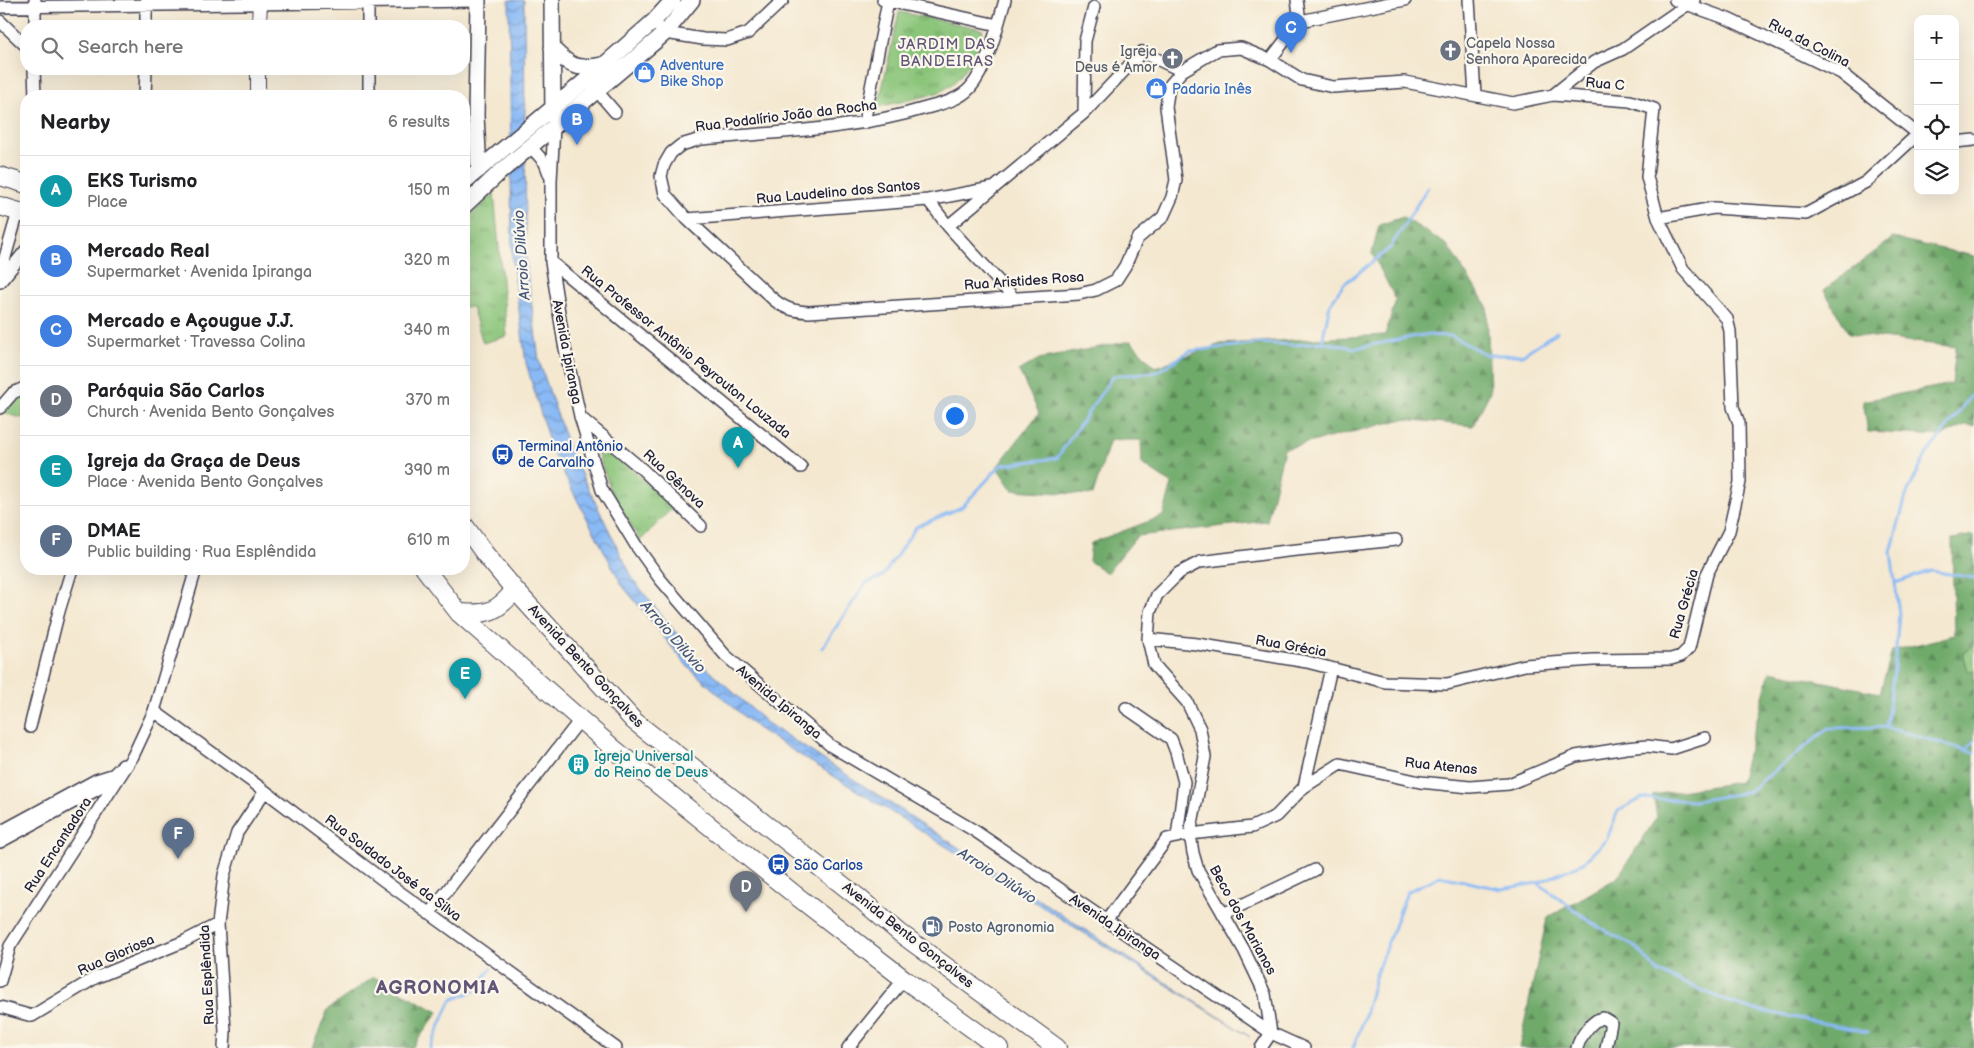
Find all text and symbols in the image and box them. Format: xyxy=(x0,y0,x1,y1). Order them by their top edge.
pin: C xyxy=(1275,12,1307,53)
street label: Rua da Colina xyxy=(1765,15,1853,71)
map controls xyxy=(1914,15,1959,195)
button: + xyxy=(1914,15,1959,60)
search box xyxy=(20,20,470,75)
icon: search xyxy=(38,34,66,62)
district label: JARDIM DAS BANDEIRAS xyxy=(898,35,996,71)
place label: Capela Nossa Senhora Aparecida xyxy=(1466,35,1587,68)
text: Search here xyxy=(78,36,183,59)
church icon: Capela Nossa Senhora Aparecida xyxy=(1438,39,1462,63)
place label: Igreja Deus é Amor xyxy=(1075,43,1158,76)
church icon: Igreja Deus é Amor xyxy=(1161,47,1185,71)
place label: Adventure Bike Shop xyxy=(660,57,724,90)
button: − xyxy=(1914,60,1959,105)
shop icon: Adventure Bike Shop xyxy=(632,61,656,85)
street label: Rua C xyxy=(1585,74,1625,94)
shop icon: Padaria Inês xyxy=(1144,77,1168,101)
place label: Padaria Inês xyxy=(1172,81,1252,98)
street label: Rua Podalírio João da Rocha xyxy=(694,96,878,136)
pin: B xyxy=(561,104,593,145)
button: locate xyxy=(1914,105,1959,150)
text: Nearby xyxy=(40,110,110,135)
text: 6 results xyxy=(388,113,450,132)
button: layers xyxy=(1914,150,1959,195)
text: EKS Turismo xyxy=(87,170,197,193)
street label: Rua Laudelino dos Santos xyxy=(755,176,921,208)
text: A xyxy=(51,181,61,200)
text: 150 m xyxy=(408,181,450,200)
text: Place xyxy=(87,193,128,212)
water label: Arroio Dilúvio xyxy=(509,209,535,302)
text: Mercado Real xyxy=(87,240,209,263)
text: B xyxy=(50,251,62,270)
text: 320 m xyxy=(404,251,450,270)
street label: Rua Professor Antônio Peyrouton Louzada xyxy=(578,262,794,442)
text: Supermarket · Avenida Ipiranga xyxy=(87,263,312,282)
street label: Rua Aristides Rosa xyxy=(963,268,1085,294)
street label: Avenida Ipiranga xyxy=(549,298,586,406)
text: Mercado e Açougue J.J. xyxy=(87,310,293,333)
text: C xyxy=(50,321,62,340)
text: 340 m xyxy=(403,321,450,340)
text: Supermarket · Travessa Colina xyxy=(87,333,306,352)
text: Paróquia São Carlos xyxy=(87,380,265,403)
text: D xyxy=(50,391,62,410)
text: 370 m xyxy=(405,391,450,410)
text: Church · Avenida Bento Gonçalves xyxy=(87,403,334,422)
your location xyxy=(942,403,968,429)
pin: A xyxy=(722,427,754,468)
place label: Terminal Antônio de Carvalho xyxy=(518,438,623,471)
bus stop icon: Terminal Antônio de Carvalho xyxy=(490,442,514,466)
street label: Rua Gênova xyxy=(639,446,709,512)
text: Igreja da Graça de Deus xyxy=(87,450,300,473)
text: E xyxy=(51,461,61,480)
text: 390 m xyxy=(404,461,450,480)
text: Place · Avenida Bento Gonçalves xyxy=(87,473,323,492)
text: DMAE xyxy=(87,520,141,543)
text: F xyxy=(51,531,61,550)
text: 610 m xyxy=(407,531,450,550)
text: Public building · Rua Esplêndida xyxy=(87,543,316,562)
street label: Rua Grécia xyxy=(1666,567,1702,641)
water label: Arroio Dilúvio xyxy=(636,596,710,677)
street label: Avenida Bento Gonçalves xyxy=(525,601,648,731)
street label: Rua Grécia xyxy=(1254,631,1328,661)
pin: E xyxy=(449,658,481,699)
street label: Avenida Ipiranga xyxy=(733,661,825,743)
place label: Igreja Universal do Reino de Deus xyxy=(594,748,708,781)
building icon: Igreja Universal do Reino de Deus xyxy=(566,752,590,776)
street label: Rua Atenas xyxy=(1404,754,1478,778)
street label: Rua Encantadora xyxy=(21,794,95,896)
street label: Rua Soldado José da Silva xyxy=(321,811,465,925)
pin: F xyxy=(162,818,194,859)
water label: Arroio Dilúvio xyxy=(953,843,1040,909)
bus stop icon: São Carlos xyxy=(766,853,790,877)
place label: São Carlos xyxy=(794,857,863,874)
street label: Beco dos Marianos xyxy=(1206,862,1280,978)
pin: D xyxy=(730,871,762,912)
street label: Avenida Bento Gonçalves xyxy=(839,878,977,992)
street label: Avenida Ipiranga xyxy=(1066,890,1164,964)
fuel station icon: Posto Agronomia xyxy=(920,915,944,939)
place label: Posto Agronomia xyxy=(948,919,1055,936)
street label: Rua Esplêndida xyxy=(196,924,218,1026)
street label: Rua Gloriosa xyxy=(75,931,157,979)
district label: AGRONOMIA xyxy=(375,977,500,1000)

